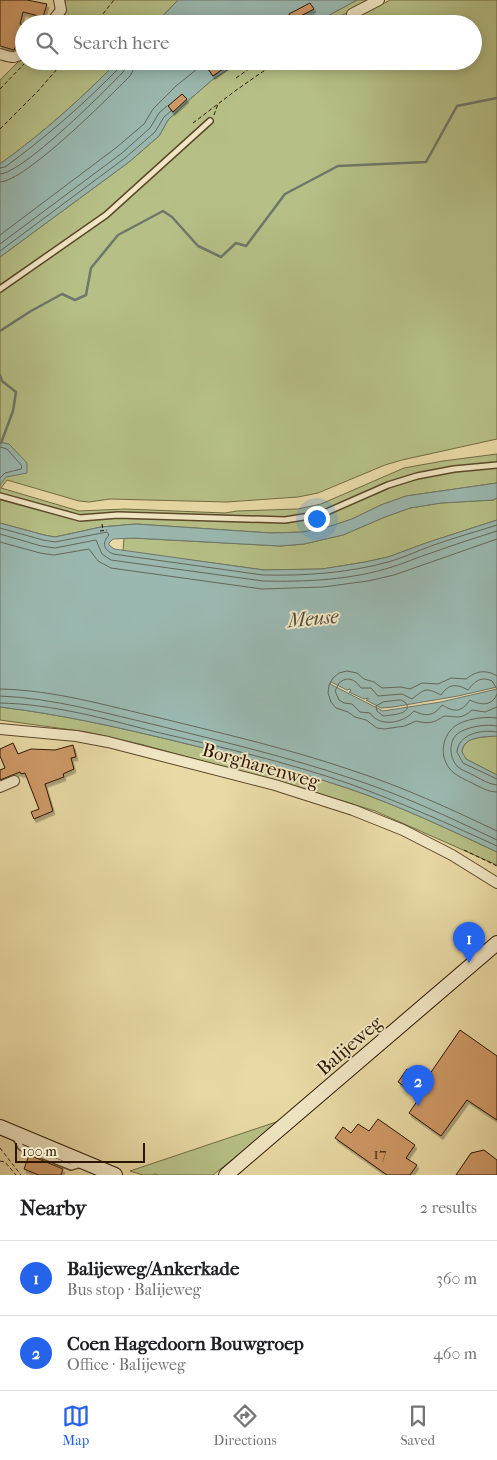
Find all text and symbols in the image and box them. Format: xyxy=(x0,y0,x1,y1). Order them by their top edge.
search box xyxy=(15,15,482,70)
icon: search xyxy=(33,29,61,57)
text: Search here xyxy=(73,32,169,54)
your location xyxy=(304,506,330,532)
water label: Meuse xyxy=(285,605,340,632)
street label: Borgharenweg xyxy=(200,739,323,793)
pin: 1 xyxy=(453,922,485,963)
street label: Balijeweg xyxy=(313,1011,387,1080)
pin: 2 xyxy=(402,1065,434,1106)
scale bar xyxy=(15,1140,145,1163)
text: 100 m xyxy=(22,1143,57,1160)
house number: 17 xyxy=(373,1144,387,1163)
text: Nearby xyxy=(20,1196,86,1220)
text: 2 results xyxy=(420,1198,477,1217)
text: Balijeweg/Ankerkade xyxy=(67,1258,239,1280)
text: 1 xyxy=(33,1269,39,1288)
text: 360 m xyxy=(436,1269,477,1288)
text: Bus stop · Balijeweg xyxy=(67,1280,201,1299)
text: Coen Hagedoorn Bouwgroep xyxy=(67,1333,304,1355)
text: 2 xyxy=(32,1344,40,1363)
text: 460 m xyxy=(433,1344,477,1363)
text: Office · Balijeweg xyxy=(67,1355,186,1374)
tab: Map xyxy=(62,1402,90,1449)
tab: Directions xyxy=(214,1402,277,1449)
tab: Saved xyxy=(400,1402,435,1449)

